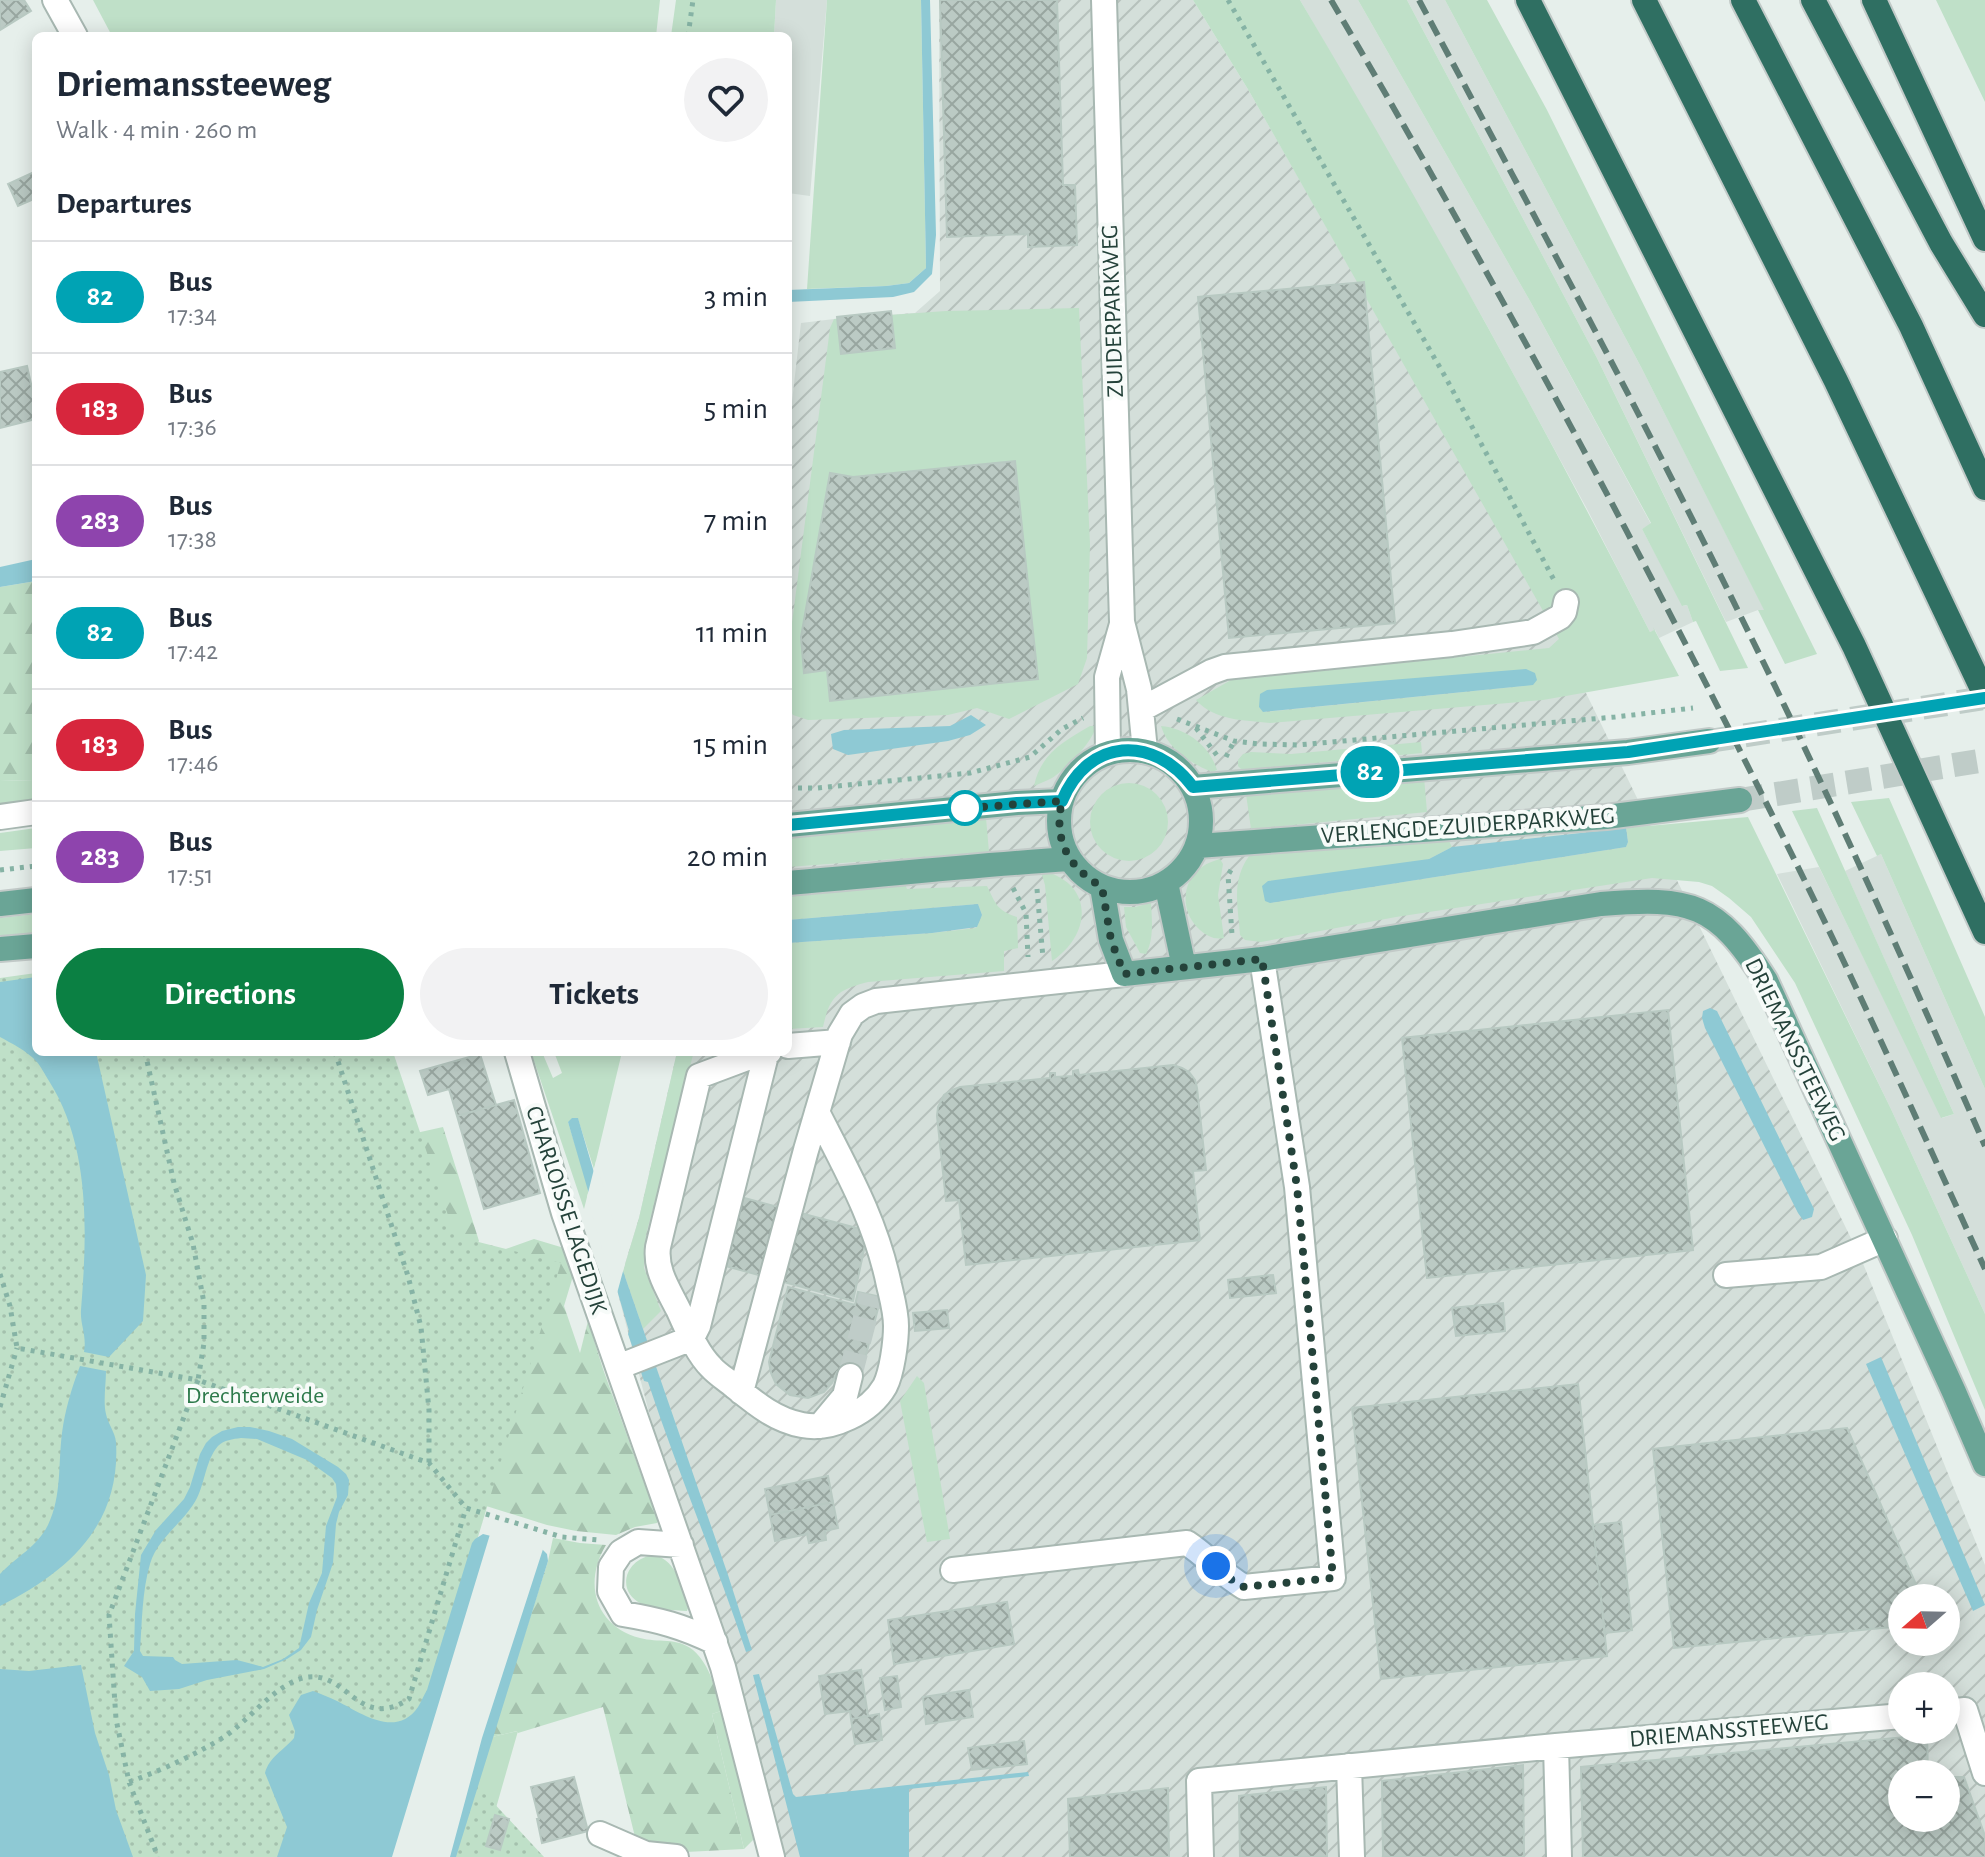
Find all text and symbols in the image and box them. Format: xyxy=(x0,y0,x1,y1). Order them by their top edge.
button: heart xyxy=(684,58,768,142)
text: Driemanssteeweg xyxy=(56,66,331,104)
text: Walk · 4 min · 260 m xyxy=(56,117,257,143)
text: Departures xyxy=(56,189,192,219)
street label: ZUIDERPARKWEG xyxy=(1098,224,1128,398)
text: Bus xyxy=(168,267,213,297)
text: 3 min xyxy=(704,282,768,312)
text: 82 xyxy=(87,283,114,311)
text: 17:34 xyxy=(168,302,217,328)
text: Bus xyxy=(168,379,213,409)
text: 5 min xyxy=(704,394,768,424)
text: 183 xyxy=(82,395,118,423)
text: 17:36 xyxy=(168,414,217,440)
text: Bus xyxy=(168,491,213,521)
text: 7 min xyxy=(704,506,768,536)
text: 283 xyxy=(80,507,120,535)
text: 17:38 xyxy=(168,526,217,552)
text: Bus xyxy=(168,603,213,633)
text: 11 min xyxy=(696,618,768,648)
text: 82 xyxy=(87,619,114,647)
text: 17:42 xyxy=(168,638,218,664)
text: Bus xyxy=(168,715,213,745)
text: 15 min xyxy=(693,730,768,760)
text: 183 xyxy=(82,731,118,759)
line badge: 82 xyxy=(1334,746,1406,798)
text: 17:46 xyxy=(168,750,218,776)
text: 82 xyxy=(1357,758,1384,786)
unlabelled marker xyxy=(948,791,982,825)
street label: VERLENGDE ZUIDERPARKWEG xyxy=(1320,804,1616,848)
text: Bus xyxy=(168,827,213,857)
text: 20 min xyxy=(687,842,768,872)
text: 283 xyxy=(80,843,120,871)
text: 17:51 xyxy=(168,862,214,888)
button: Directions xyxy=(56,948,404,1040)
button: Tickets xyxy=(420,948,768,1040)
street label: DRIEMANSSTEEWEG xyxy=(1740,955,1850,1145)
street label: CHARLOISSE LAGEDIJK xyxy=(521,1103,611,1318)
park label: Drechterweide xyxy=(186,1384,324,1408)
your location xyxy=(1196,1546,1236,1586)
north arrow xyxy=(1888,1584,1960,1656)
map controls xyxy=(1888,1584,1960,1832)
button: + xyxy=(1888,1672,1960,1744)
street label: DRIEMANSSTEEWEG xyxy=(1628,1710,1830,1752)
button: − xyxy=(1888,1760,1960,1832)

